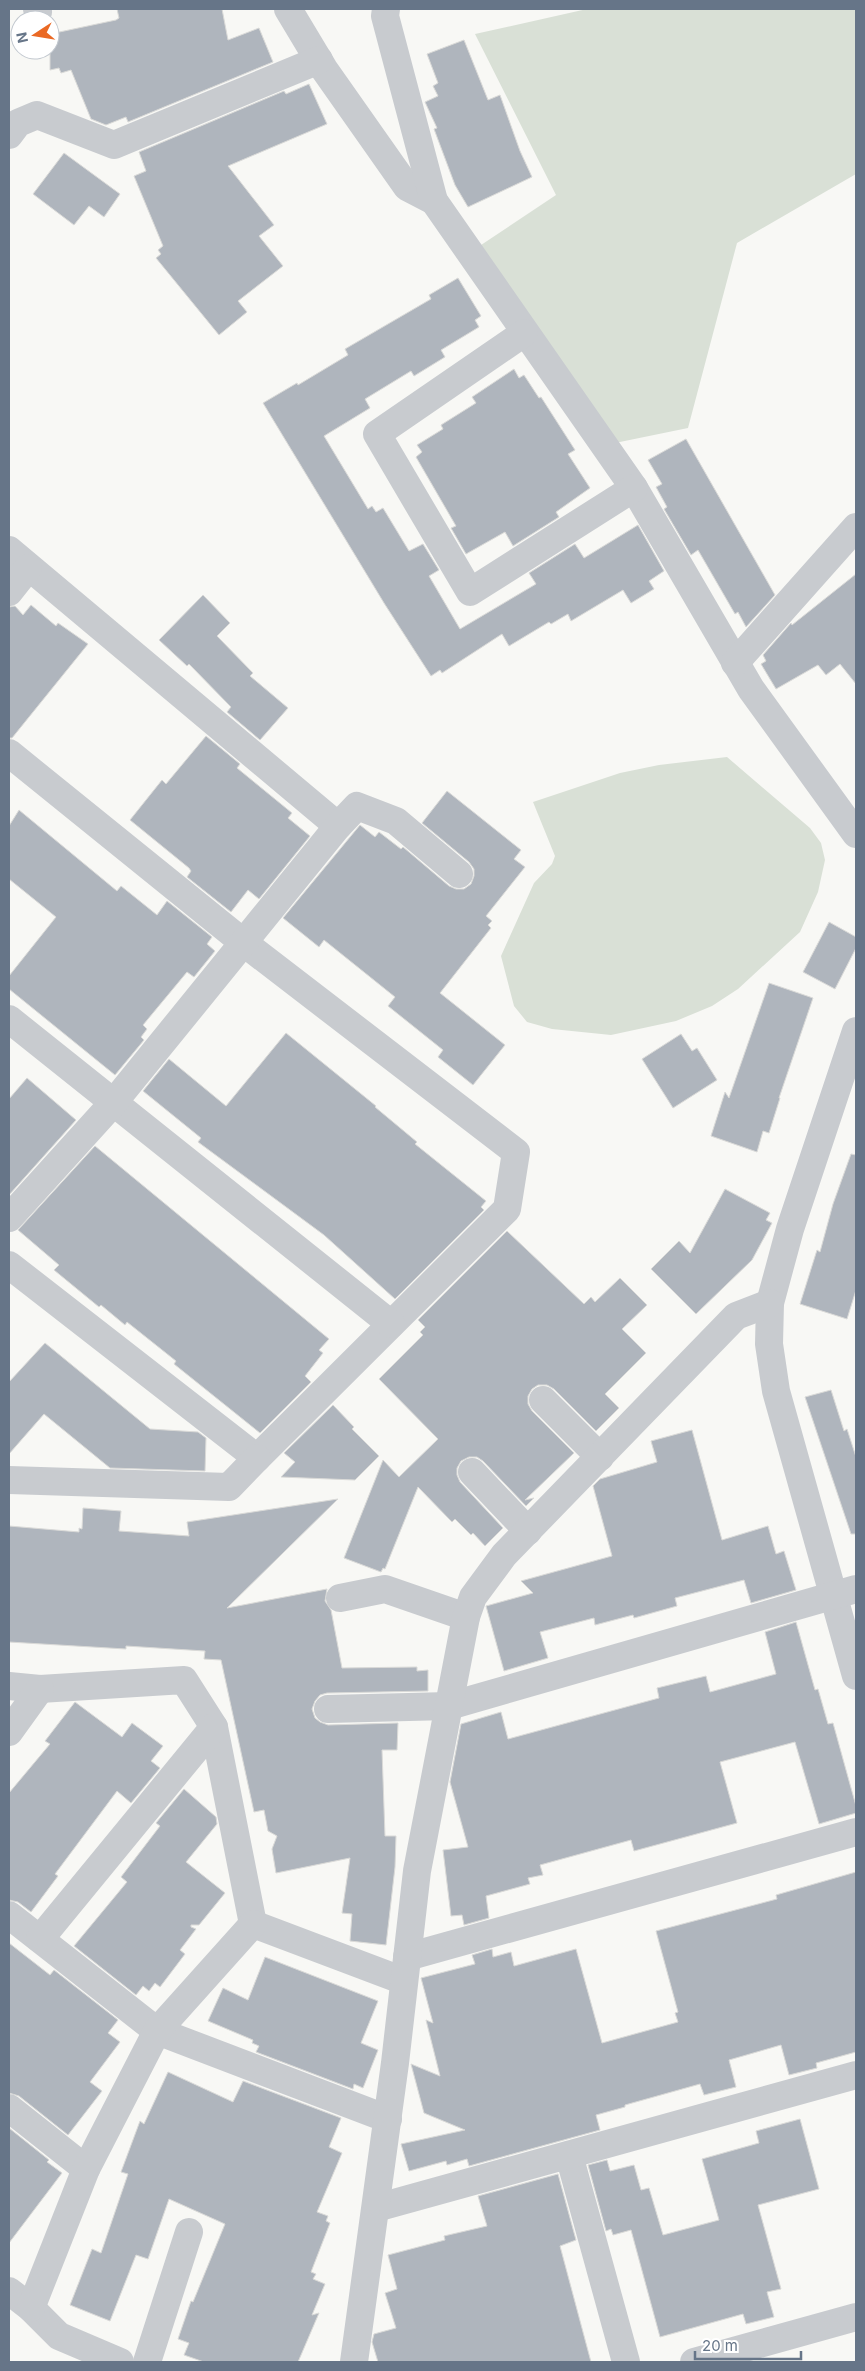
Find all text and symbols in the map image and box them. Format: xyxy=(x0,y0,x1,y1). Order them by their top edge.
north arrow xyxy=(10,10,60,60)
text: N xyxy=(12,31,31,45)
scale bar xyxy=(695,2328,801,2360)
text: 20 m xyxy=(702,2336,738,2355)

